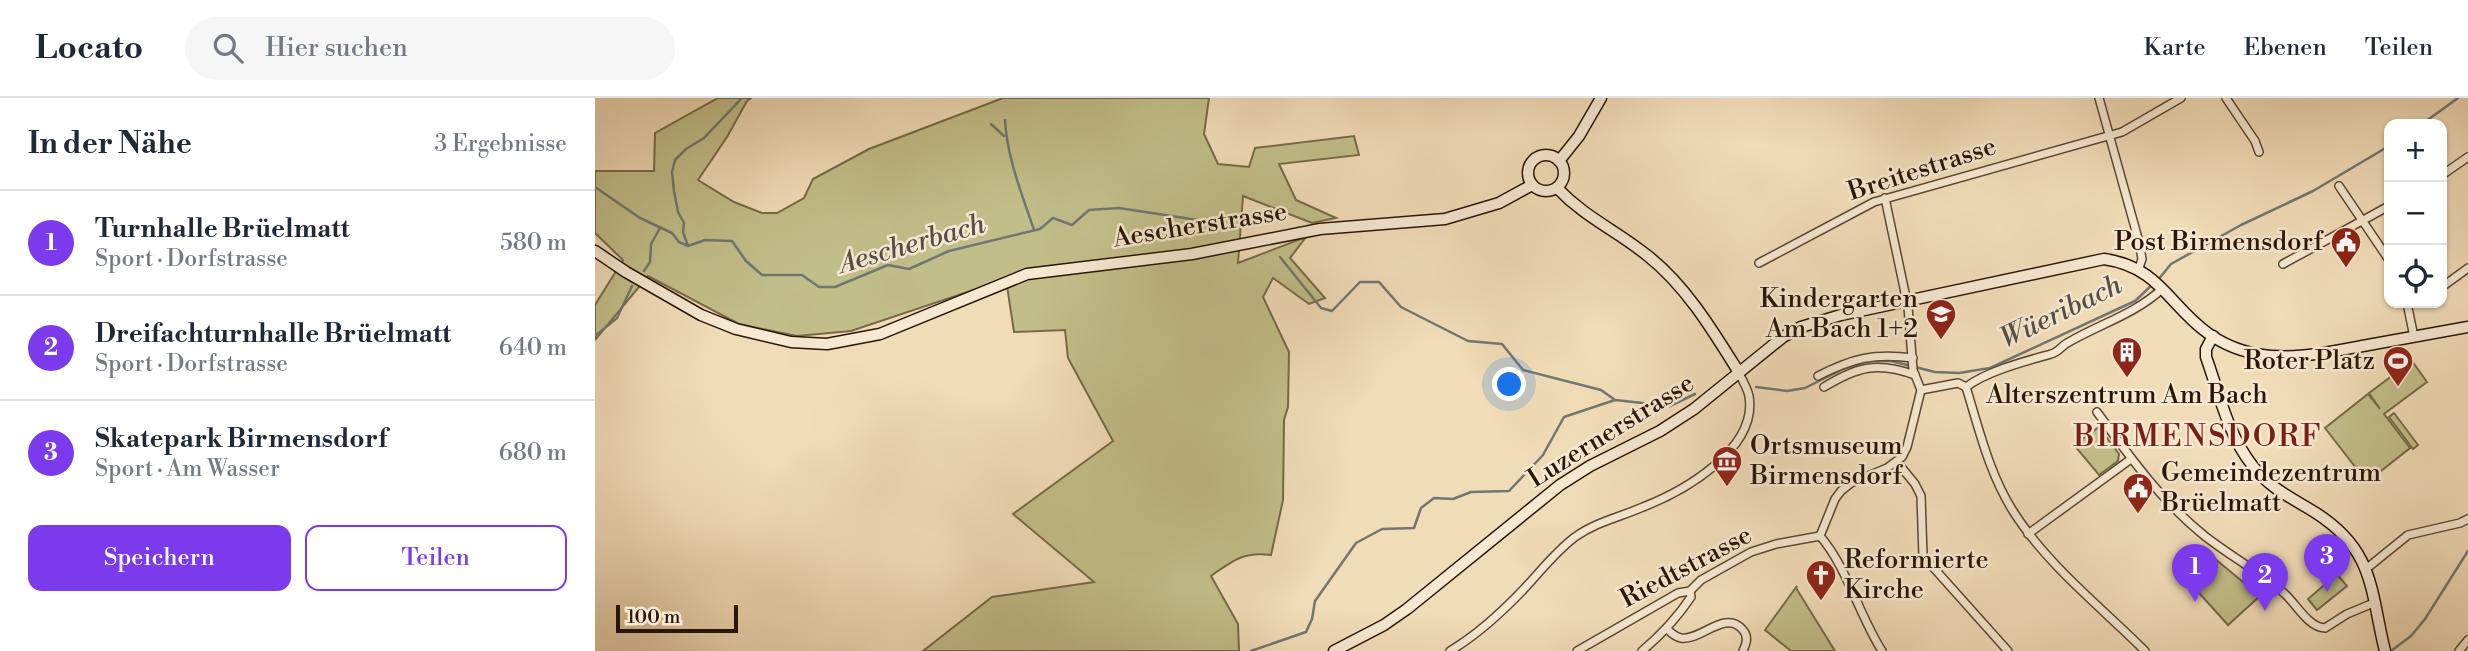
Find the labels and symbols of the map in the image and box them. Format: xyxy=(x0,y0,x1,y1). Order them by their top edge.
street label: Breitestrasse xyxy=(1843,130,2000,208)
street label: Aescherstrasse xyxy=(1110,195,1289,255)
water label: Aescherbach xyxy=(832,206,990,282)
public building icon: Post Birmensdorf xyxy=(2329,225,2363,269)
place label: Post Birmensdorf xyxy=(2114,226,2325,258)
water label: Wüeribach xyxy=(1994,267,2128,356)
place label: Kindergarten Am Bach 1+2 xyxy=(1760,283,1918,345)
school or university icon: Kindergarten Am Bach 1+2 xyxy=(1924,297,1958,341)
building icon: Alterszentrum Am Bach xyxy=(2110,335,2144,379)
sports icon: Roter Platz xyxy=(2381,344,2415,388)
place label: Roter Platz xyxy=(2244,345,2375,377)
your location xyxy=(1492,367,1526,401)
street label: Luzernerstrasse xyxy=(1522,367,1700,495)
place label: Alterszentrum Am Bach xyxy=(1985,379,2268,411)
district label: BIRMENSDORF xyxy=(2072,418,2323,456)
place label: Ortsmuseum Birmensdorf xyxy=(1749,430,1904,492)
museum icon: Ortsmuseum Birmensdorf xyxy=(1710,444,1744,488)
place label: Gemeindezentrum Brüelmatt xyxy=(2160,457,2381,519)
public building icon: Gemeindezentrum Brüelmatt xyxy=(2121,471,2155,515)
street label: Riedtstrasse xyxy=(1615,519,1757,615)
pin: 3 xyxy=(2304,534,2350,592)
place label: Reformierte Kirche xyxy=(1844,544,1989,606)
pin: 1 xyxy=(2172,544,2218,602)
pin: 2 xyxy=(2242,553,2288,611)
church icon: Reformierte Kirche xyxy=(1804,558,1838,602)
scale bar xyxy=(616,602,739,634)

